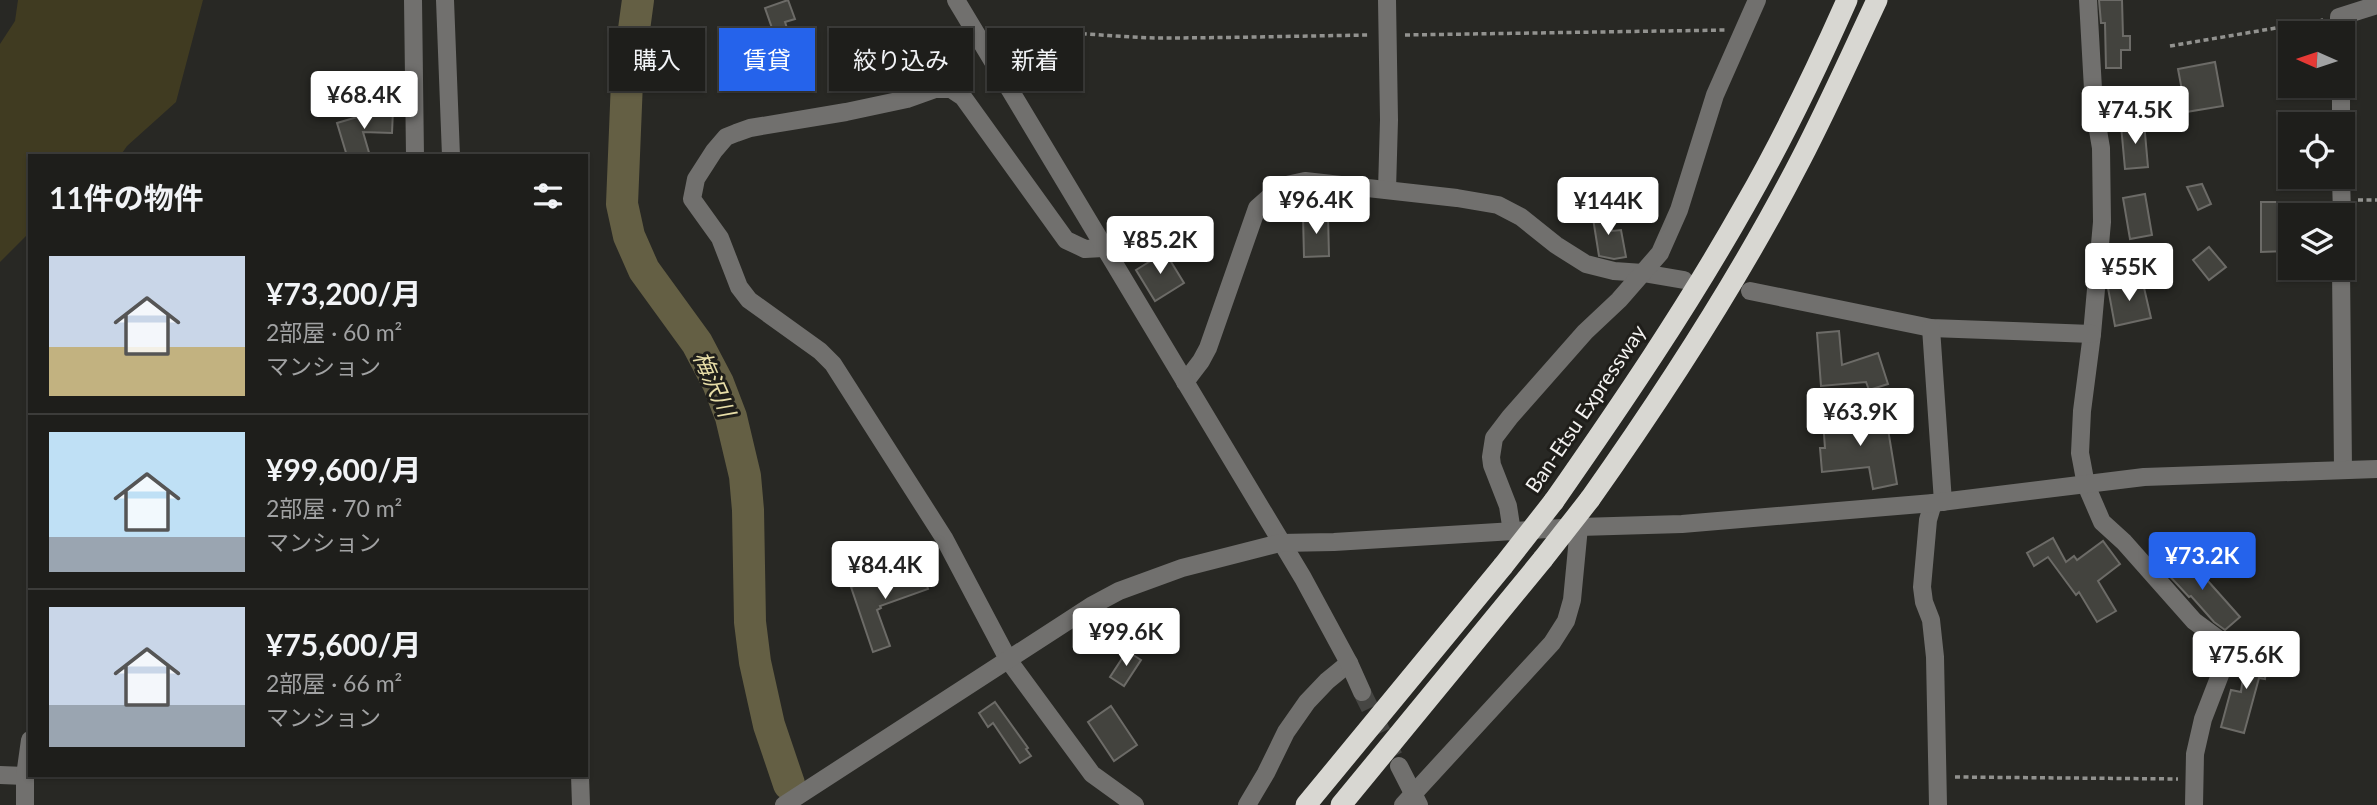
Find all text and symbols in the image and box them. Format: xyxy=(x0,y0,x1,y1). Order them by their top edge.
north arrow xyxy=(2278,21,2356,98)
map controls xyxy=(2278,21,2355,280)
chip: 購入 xyxy=(609,28,705,91)
chip: 賃貸 xyxy=(719,28,815,91)
chip: 絞り込み xyxy=(829,28,973,91)
chip: 新着 xyxy=(987,28,1083,91)
pin: ¥68.4K xyxy=(307,72,421,131)
text: ¥68.4K xyxy=(327,80,401,108)
pin: ¥74.5K xyxy=(2078,86,2192,146)
text: ¥74.5K xyxy=(2098,95,2172,123)
button: locate xyxy=(2278,112,2355,189)
pin: ¥96.4K xyxy=(1259,176,1373,236)
icon: filters xyxy=(529,177,567,215)
pin: ¥144K xyxy=(1559,177,1657,237)
text: 11件の物件 xyxy=(49,179,204,215)
text: ¥96.4K xyxy=(1279,185,1353,213)
text: ¥144K xyxy=(1573,186,1643,214)
button: layers xyxy=(2278,203,2355,280)
pin: ¥85.2K xyxy=(1103,216,1217,276)
text: ¥85.2K xyxy=(1123,225,1197,253)
pin: ¥55K xyxy=(2088,244,2170,303)
text: ¥55K xyxy=(2101,252,2157,280)
text: ¥73,200/月 xyxy=(266,275,421,311)
icon: home xyxy=(105,284,189,368)
text: 2部屋 · 60 m² xyxy=(266,318,402,346)
street label: Ban-Etsu Expressway xyxy=(1519,319,1650,497)
water label: 梅沢川 xyxy=(688,346,743,424)
text: マンション xyxy=(266,352,381,380)
pin: ¥63.9K xyxy=(1803,388,1917,448)
text: ¥63.9K xyxy=(1823,397,1897,425)
text: ¥99,600/月 xyxy=(266,451,421,487)
icon: home xyxy=(105,460,189,544)
text: 2部屋 · 70 m² xyxy=(266,494,402,522)
text: マンション xyxy=(266,528,381,556)
pin: ¥73.2K xyxy=(2145,532,2259,592)
text: ¥73.2K xyxy=(2165,541,2239,569)
pin: ¥84.4K xyxy=(828,542,942,601)
text: ¥84.4K xyxy=(848,550,922,578)
pin: ¥99.6K xyxy=(1069,608,1183,668)
text: ¥99.6K xyxy=(1089,617,1163,645)
text: ¥75,600/月 xyxy=(266,626,421,662)
pin: ¥75.6K xyxy=(2189,632,2303,691)
icon: home xyxy=(105,635,189,719)
text: ¥75.6K xyxy=(2209,640,2283,668)
text: 2部屋 · 66 m² xyxy=(266,669,402,697)
text: マンション xyxy=(266,703,381,731)

